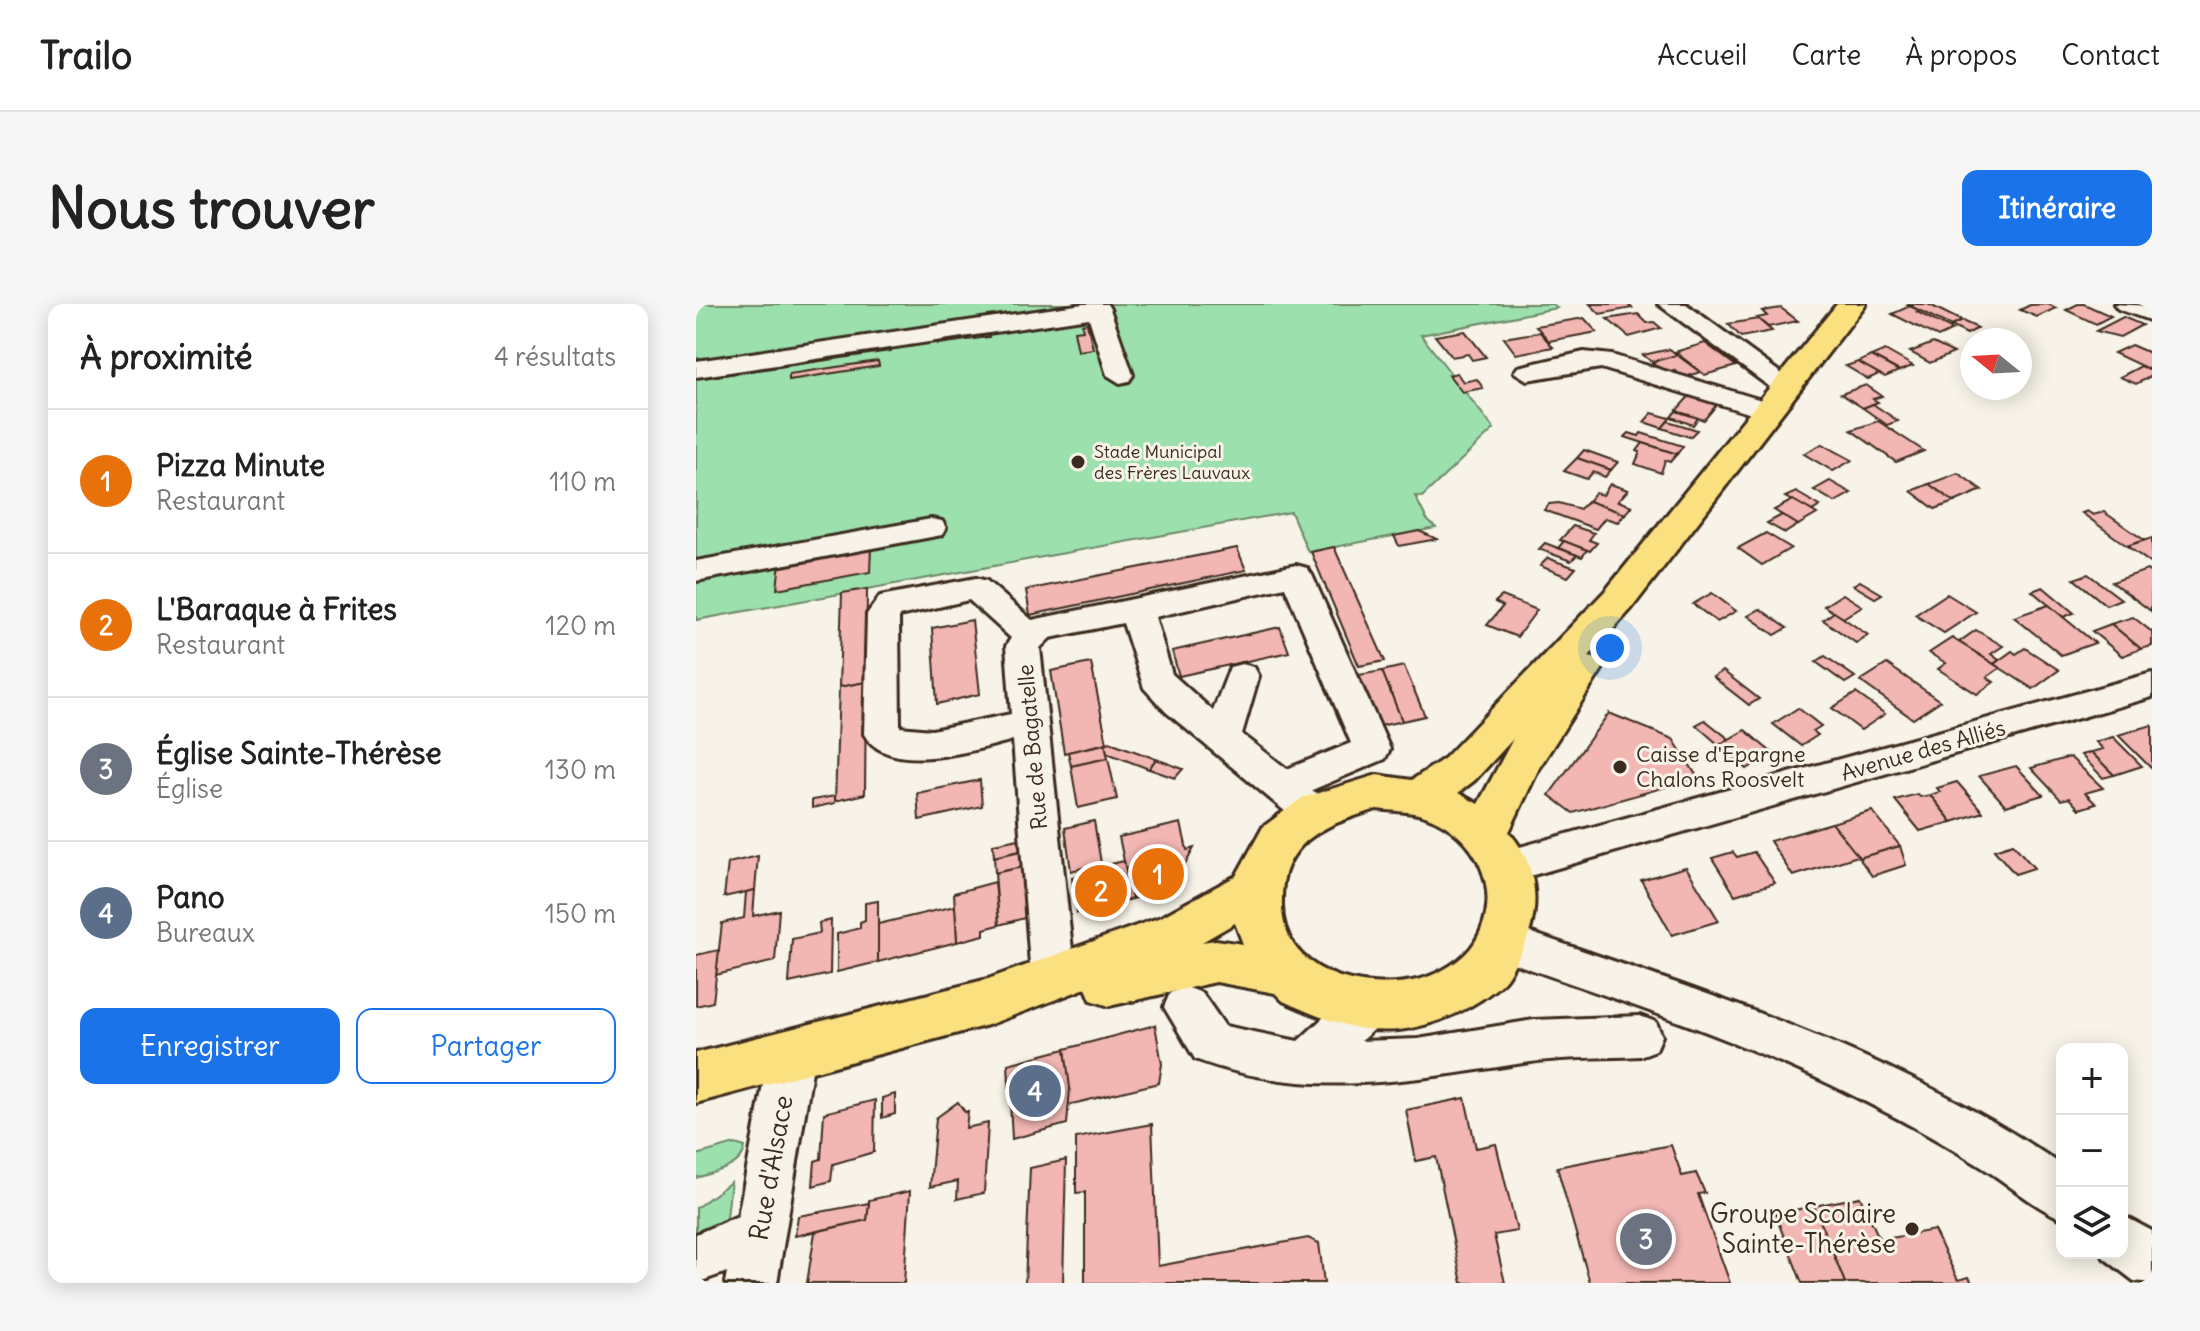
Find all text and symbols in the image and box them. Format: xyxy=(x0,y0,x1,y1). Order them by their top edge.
text: Trailo xyxy=(40,32,132,79)
text: Accueil xyxy=(1657,37,1747,73)
text: Carte xyxy=(1791,37,1861,73)
text: À propos xyxy=(1905,37,2017,73)
text: Contact xyxy=(2061,37,2160,73)
button: Itinéraire xyxy=(1962,170,2152,246)
text: Nous trouver xyxy=(48,173,375,243)
north arrow xyxy=(1960,328,2032,400)
text: À proximité xyxy=(80,335,253,378)
text: 4 résultats xyxy=(494,340,616,373)
place label: Stade Municipal des Frères Lauvaux xyxy=(1094,440,1250,484)
text: Pizza Minute xyxy=(156,446,325,484)
marker: Stade Municipal des Frères Lauvaux xyxy=(1069,453,1087,471)
text: 1 xyxy=(101,465,111,498)
text: 110 m xyxy=(549,465,616,498)
text: Restaurant xyxy=(156,484,285,517)
text: L'Baraque à Frites xyxy=(156,590,397,628)
text: 2 xyxy=(99,609,113,642)
text: 120 m xyxy=(545,609,616,642)
text: Restaurant xyxy=(156,628,285,661)
your location xyxy=(1590,628,1630,668)
street label: Rue de Bagatelle xyxy=(1011,663,1053,831)
street label: Avenue des Alliés xyxy=(1838,713,2008,787)
text: Église Sainte-Thérèse xyxy=(156,734,442,772)
place label: Caisse d'Epargne Chalons Roosvelt xyxy=(1636,740,1806,793)
text: 3 xyxy=(99,753,113,786)
text: 130 m xyxy=(545,753,616,786)
marker: Caisse d'Epargne Chalons Roosvelt xyxy=(1611,758,1629,776)
text: Église xyxy=(156,772,223,805)
pin: 1 xyxy=(1132,844,1184,904)
pin: 2 xyxy=(1075,861,1127,921)
text: Pano xyxy=(156,878,225,916)
text: 4 xyxy=(98,897,114,930)
text: 150 m xyxy=(545,897,616,930)
text: Bureaux xyxy=(156,916,255,949)
button: Enregistrer xyxy=(80,1008,340,1084)
button: Partager xyxy=(356,1008,616,1084)
map controls xyxy=(2056,1043,2128,1259)
button: + xyxy=(2056,1043,2128,1115)
pin: 4 xyxy=(1009,1061,1061,1121)
street label: Rue d'Alsace xyxy=(742,1093,800,1243)
button: − xyxy=(2056,1115,2128,1187)
button: layers xyxy=(2056,1187,2128,1259)
place label: Groupe Scolaire Sainte-Thérèse xyxy=(1710,1197,1896,1260)
pin: 3 xyxy=(1620,1209,1672,1269)
marker: Groupe Scolaire Sainte-Thérèse xyxy=(1903,1220,1921,1238)

